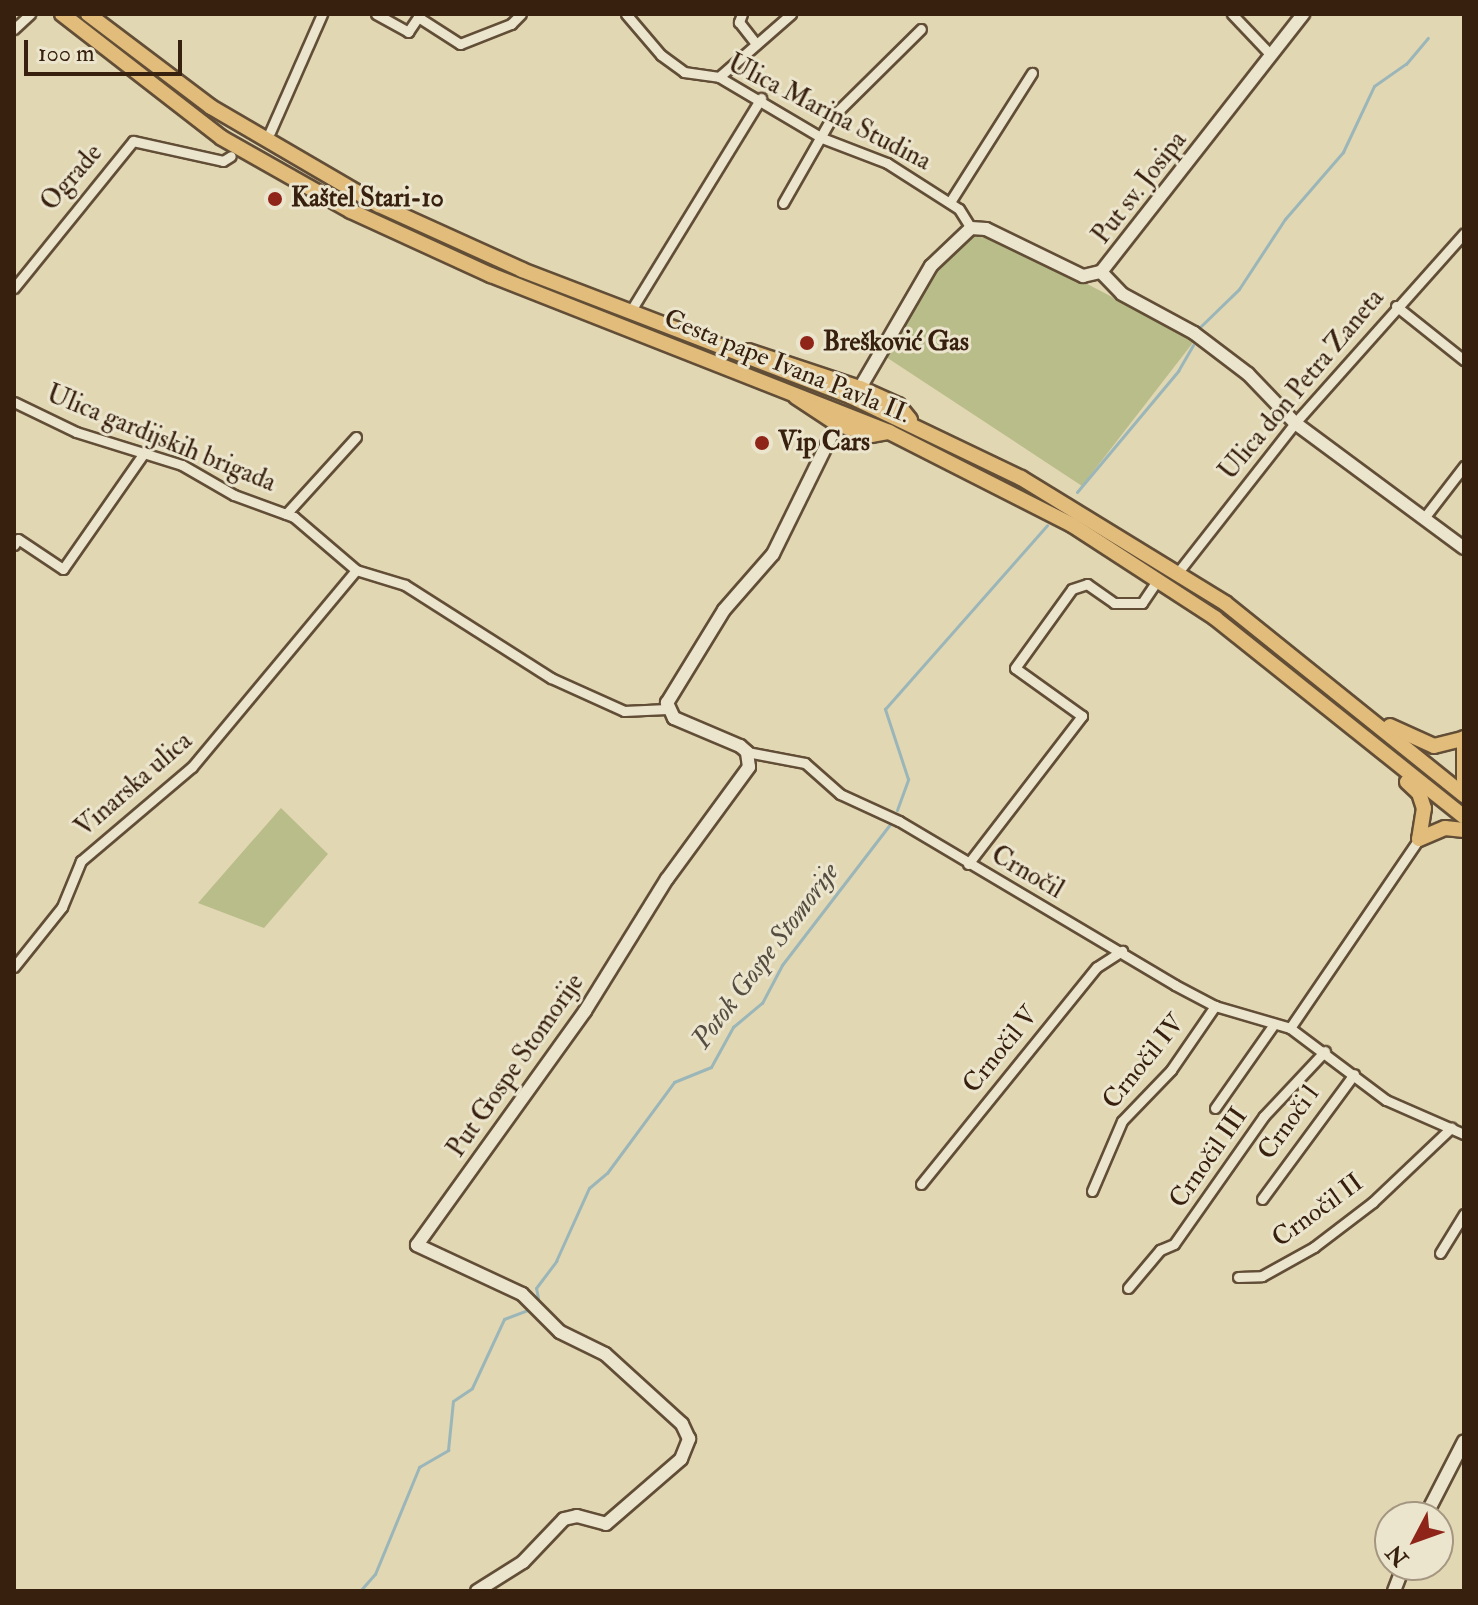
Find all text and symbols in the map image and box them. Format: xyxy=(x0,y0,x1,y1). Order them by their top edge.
scale bar xyxy=(28,24,186,74)
text: 100 m xyxy=(38,38,95,69)
street label: Ulica Marina Studina xyxy=(722,48,936,178)
street label: Put sv. Josipa xyxy=(1086,125,1194,251)
street label: Ograde xyxy=(35,138,109,218)
place label: Kaštel Stari-10 xyxy=(291,183,444,215)
marker: Kaštel Stari-10 xyxy=(266,190,284,208)
street label: Ulica don Petra Zaneta xyxy=(1213,283,1391,487)
street label: Cesta pape Ivana Pavla II. xyxy=(659,303,915,431)
place label: Brešković Gas xyxy=(823,327,969,359)
marker: Brešković Gas xyxy=(798,334,816,352)
street label: Ulica gardijskih brigada xyxy=(42,379,280,499)
place label: Vip Cars xyxy=(778,427,870,459)
marker: Vip Cars xyxy=(753,434,771,452)
street label: Vinarska ulica xyxy=(69,726,199,844)
street label: Crnočil xyxy=(985,840,1069,906)
water label: Potok Gospe Stomorije xyxy=(685,856,847,1056)
street label: Put Gospe Stomorije xyxy=(441,968,591,1164)
street label: Crnočil V xyxy=(957,1000,1045,1100)
street label: Crnočil IV xyxy=(1096,1008,1192,1116)
street label: Crnoči l xyxy=(1252,1080,1326,1166)
street label: Crnočil III xyxy=(1163,1102,1255,1214)
street label: Crnočil II xyxy=(1266,1168,1370,1254)
north arrow xyxy=(1374,1501,1454,1581)
text: N xyxy=(1380,1539,1414,1572)

